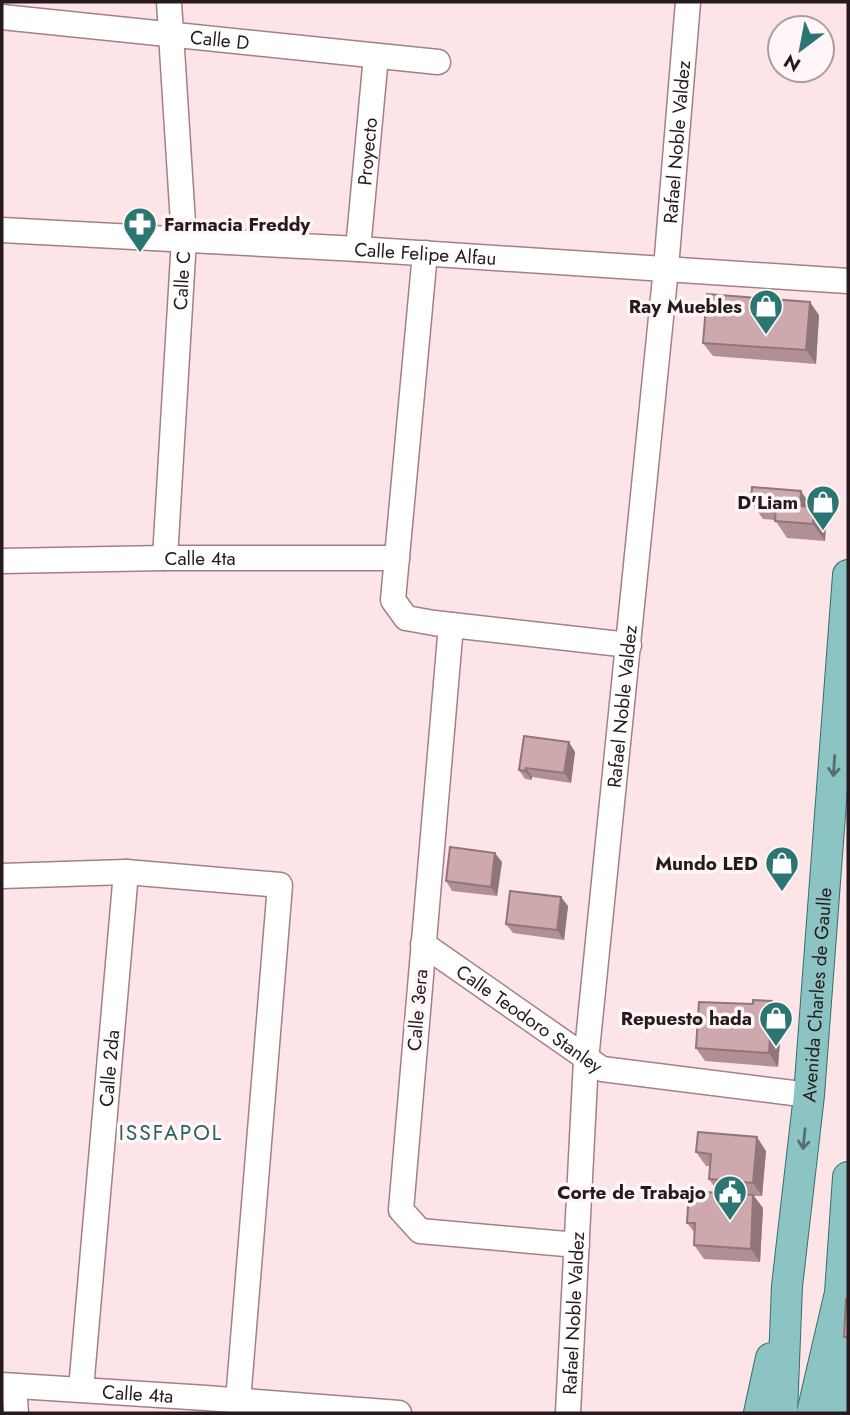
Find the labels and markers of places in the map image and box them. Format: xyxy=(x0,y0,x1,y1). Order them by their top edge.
pharmacy icon: Farmacia Freddy xyxy=(121,205,159,254)
place label: Farmacia Freddy xyxy=(164,211,311,238)
shop icon: Ray Muebles xyxy=(747,287,785,336)
place label: Ray Muebles xyxy=(629,293,742,320)
shop icon: D'Liam xyxy=(804,483,842,532)
place label: D'Liam xyxy=(737,489,798,516)
shop icon: Mundo LED xyxy=(763,844,801,893)
place label: Mundo LED xyxy=(655,850,758,877)
shop icon: Repuesto hada xyxy=(757,999,795,1048)
place label: Repuesto hada xyxy=(621,1005,752,1032)
public building icon: Corte de Trabajo xyxy=(711,1173,749,1222)
place label: Corte de Trabajo xyxy=(557,1179,706,1206)

